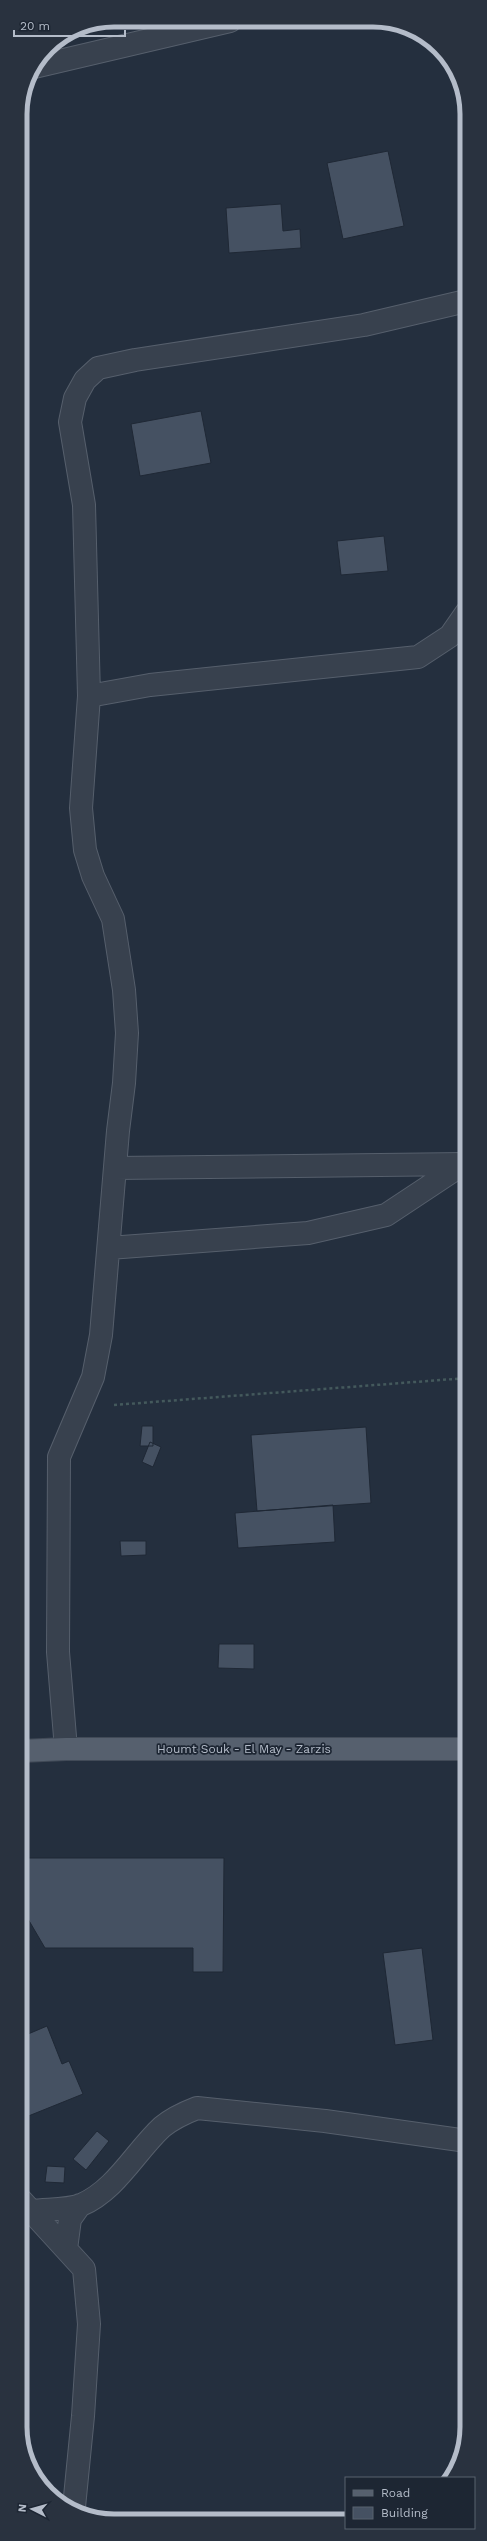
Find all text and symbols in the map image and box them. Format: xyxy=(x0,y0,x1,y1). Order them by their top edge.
scale bar xyxy=(14,12,125,38)
text: 20 m xyxy=(20,19,50,33)
street label: Houmt Souk - El May - Zarzis xyxy=(157,1742,331,1756)
legend xyxy=(345,2477,475,2529)
text: Road xyxy=(381,2486,410,2500)
north arrow xyxy=(12,2489,52,2529)
text: N xyxy=(16,2503,29,2513)
text: Building xyxy=(381,2506,428,2520)

